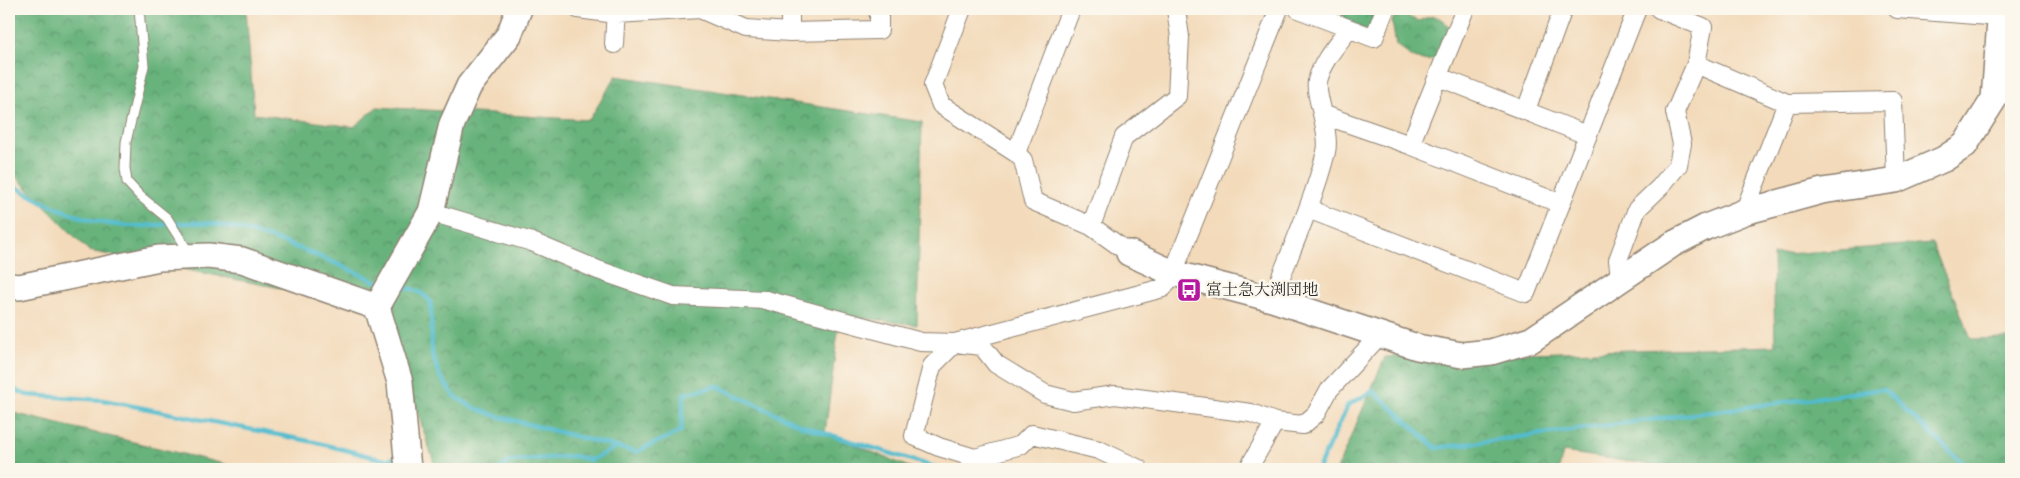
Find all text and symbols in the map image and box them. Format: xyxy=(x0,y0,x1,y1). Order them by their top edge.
bus stop icon: 富士急大渕団地 xyxy=(1176,277,1202,303)
place label: 富士急大渕団地 xyxy=(1206,280,1318,300)

